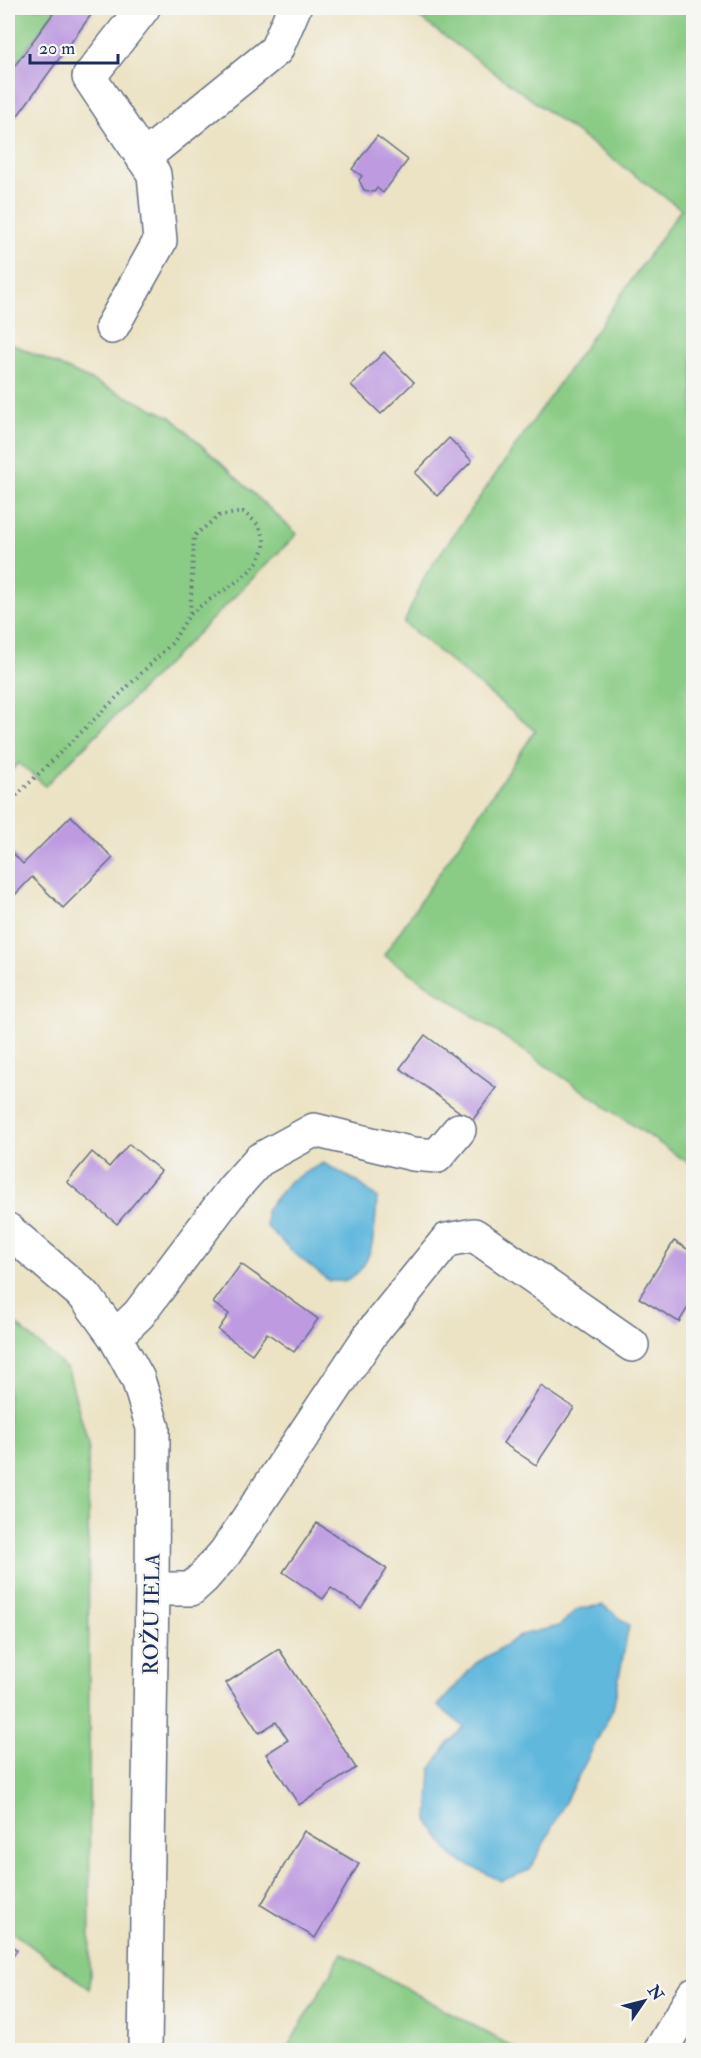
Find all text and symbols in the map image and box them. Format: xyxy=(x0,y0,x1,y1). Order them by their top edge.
scale bar xyxy=(30,27,118,65)
text: 20 m xyxy=(39,37,75,60)
street label: ROŽU IELA xyxy=(137,1553,167,1675)
north arrow xyxy=(614,1971,674,2031)
text: N xyxy=(643,1981,668,2005)

